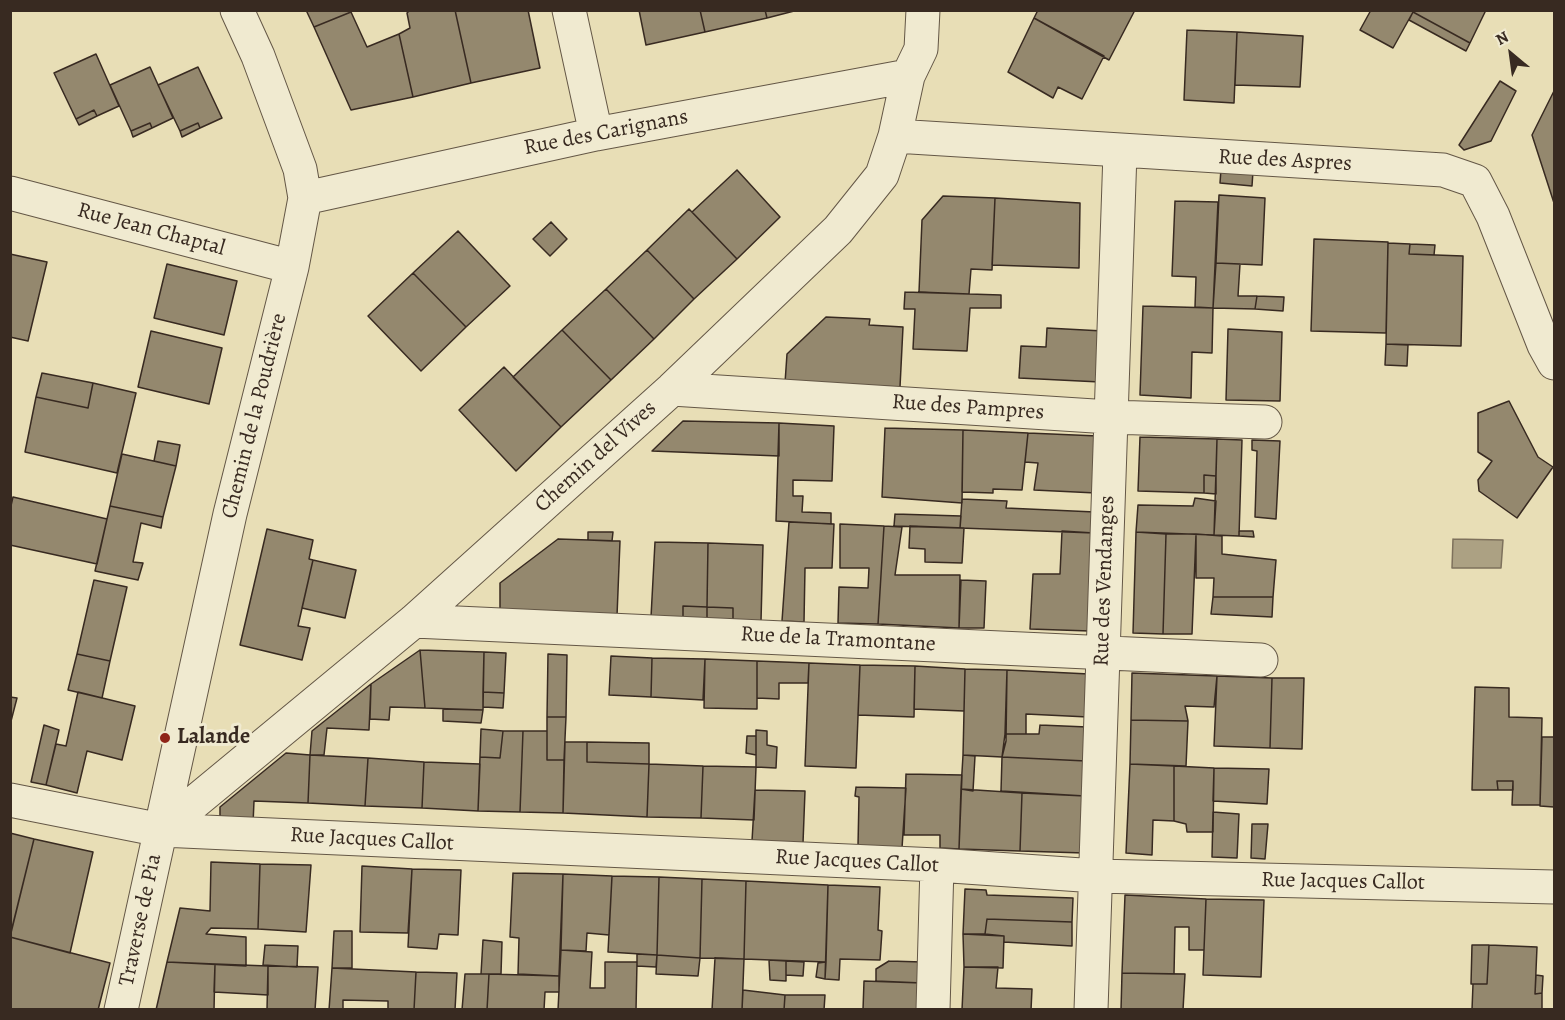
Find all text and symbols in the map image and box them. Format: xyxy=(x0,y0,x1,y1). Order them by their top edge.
north arrow xyxy=(1481,24,1541,84)
text: N xyxy=(1492,26,1513,51)
street label: Rue des Carignans xyxy=(522,104,690,162)
street label: Rue des Aspres xyxy=(1217,144,1353,178)
street label: Rue Jean Chaptal xyxy=(74,198,228,262)
street label: Chemin de la Poudrière xyxy=(217,311,293,521)
street label: Rue des Pampres xyxy=(891,390,1045,426)
street label: Chemin del Vives xyxy=(530,395,662,519)
street label: Rue des Vendanges xyxy=(1089,495,1121,667)
street label: Rue de la Tramontane xyxy=(740,622,936,658)
place label: Lalande xyxy=(177,725,250,751)
marker: Lalande xyxy=(158,731,172,745)
street label: Rue Jacques Callot xyxy=(289,823,455,857)
street label: Rue Jacques Callot xyxy=(774,845,940,879)
street label: Traverse de Pia xyxy=(114,851,168,989)
street label: Rue Jacques Callot xyxy=(1261,867,1425,897)

